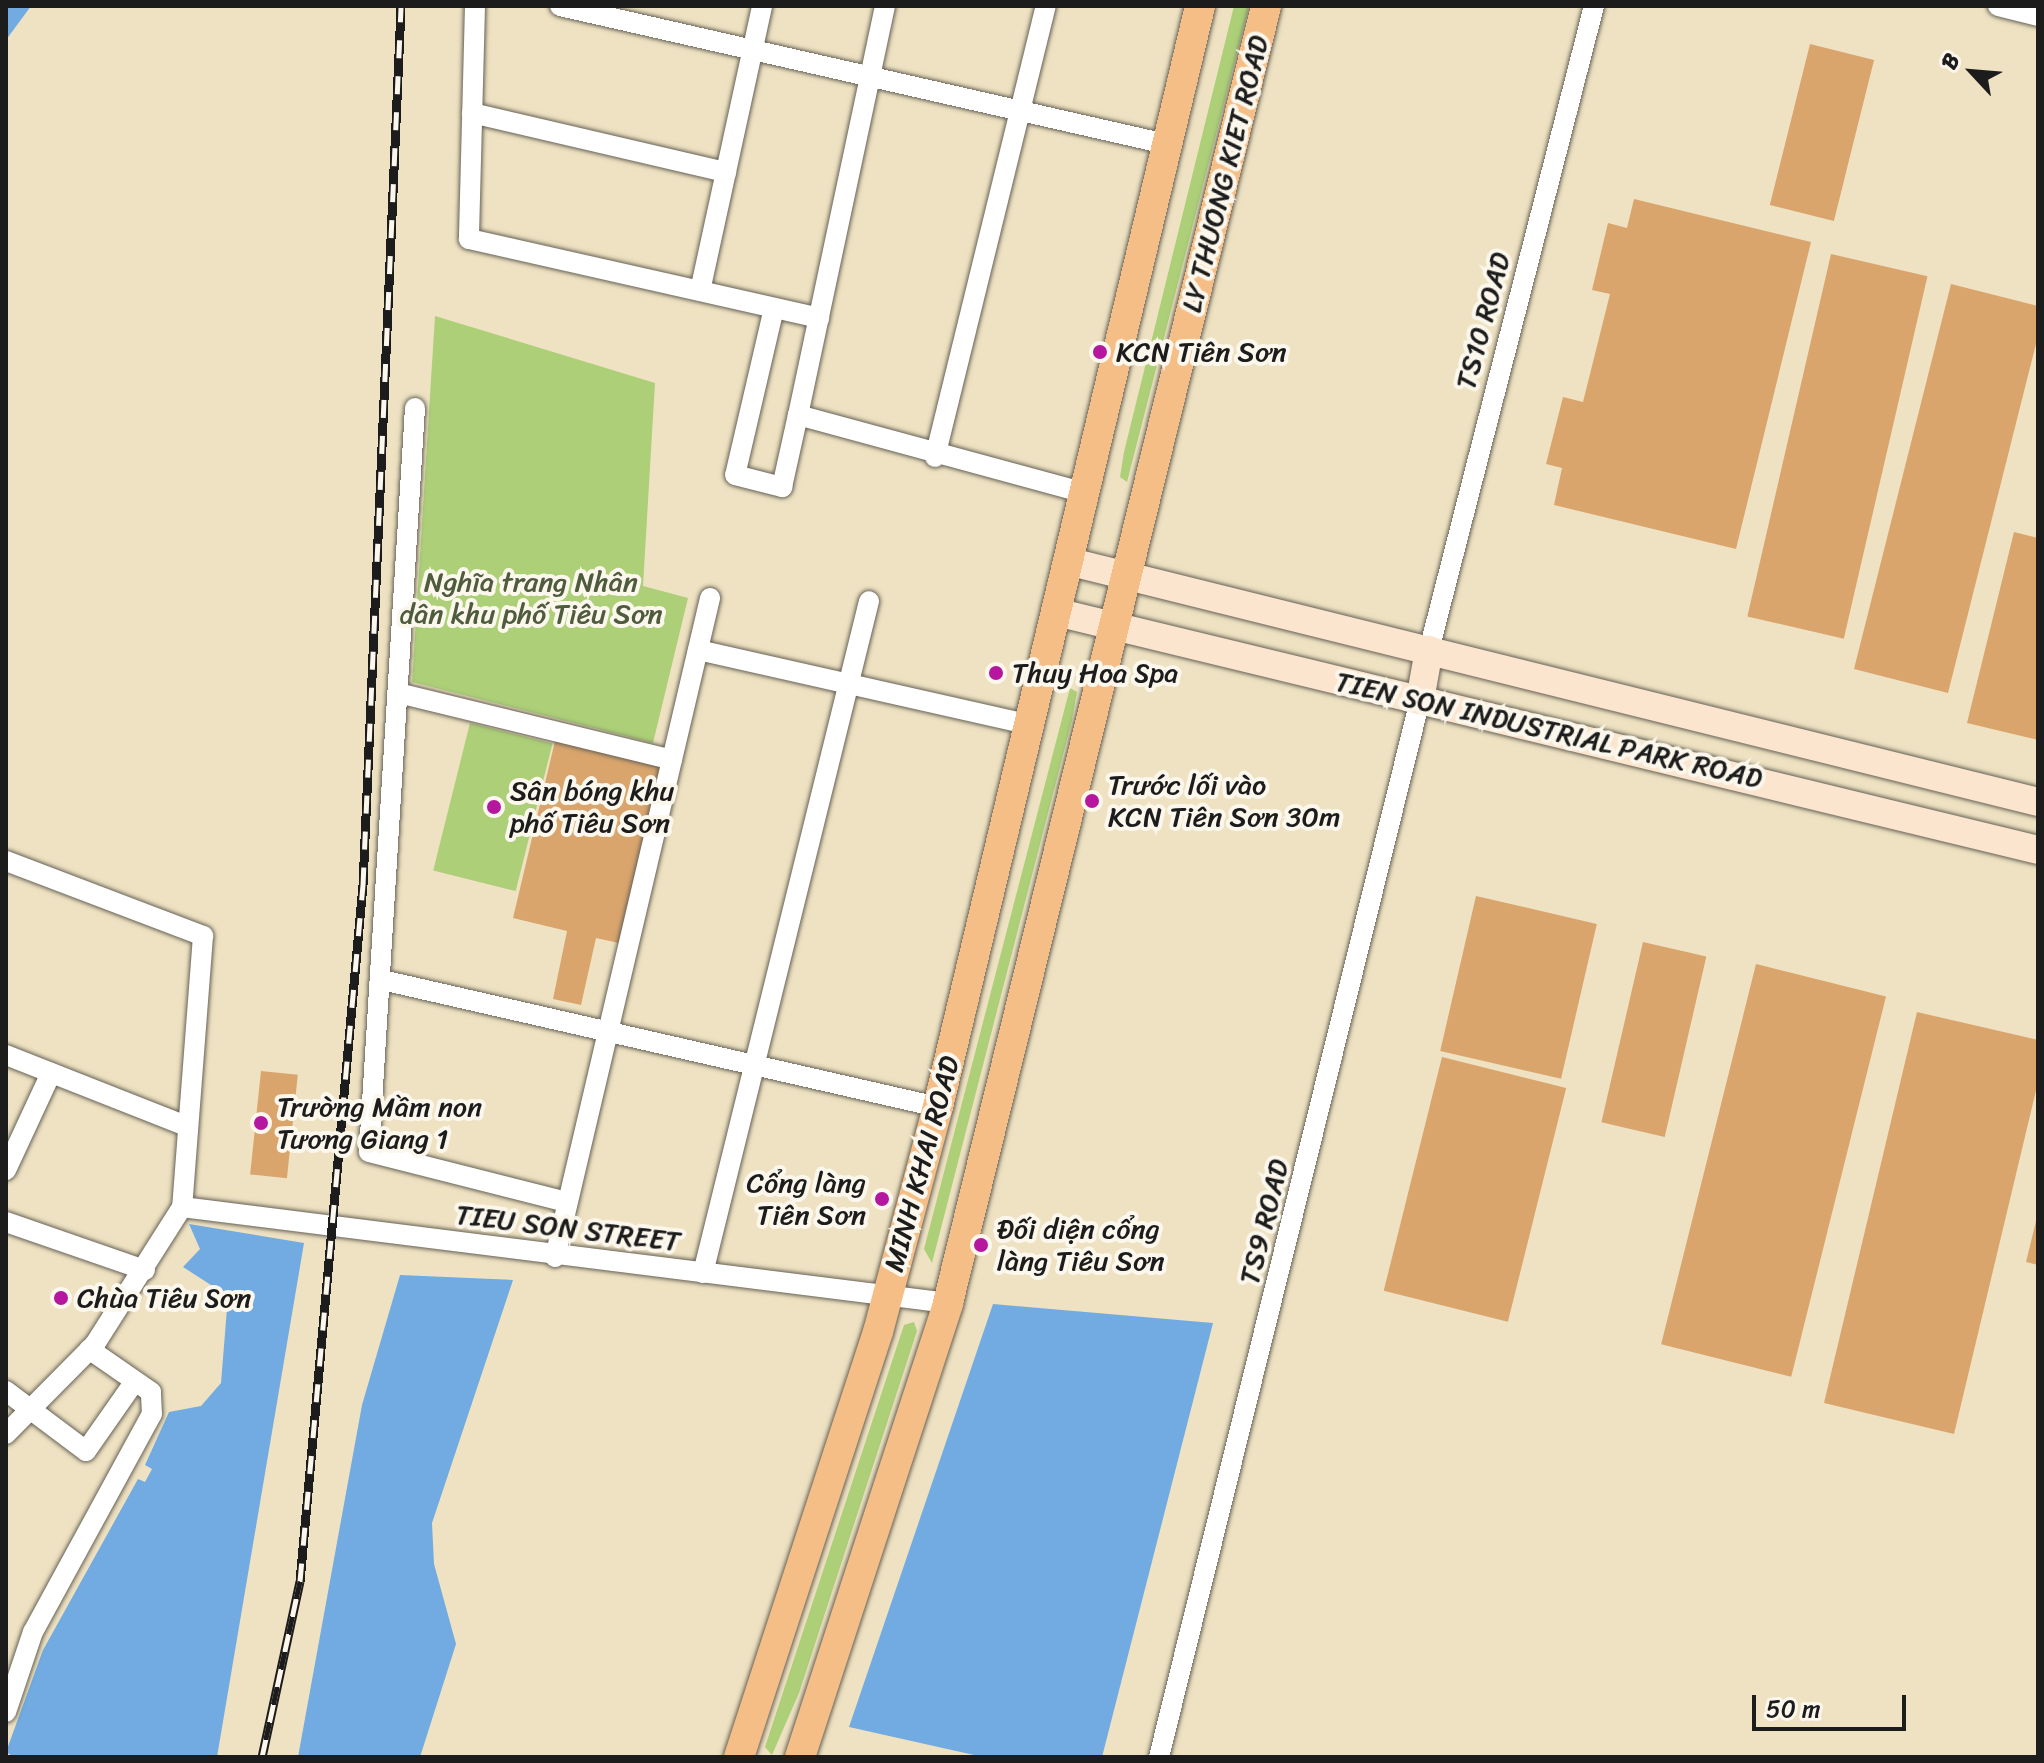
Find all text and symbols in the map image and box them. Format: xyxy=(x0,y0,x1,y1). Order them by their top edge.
street label: LY THUONG KIET ROAD xyxy=(1174,30,1276,318)
north arrow xyxy=(1932,32,2012,112)
text: B xyxy=(1929,46,1971,76)
street label: TS10 ROAD xyxy=(1449,249,1517,393)
place label: KCN Tiên Sơn xyxy=(1116,335,1287,369)
marker: KCN Tiên Sơn xyxy=(1091,343,1109,361)
park label: Nghĩa trang Nhân dân khu phố Tiêu Sơn xyxy=(399,565,663,631)
place label: Thuy Hoa Spa xyxy=(1012,656,1181,690)
marker: Thuy Hoa Spa xyxy=(987,664,1005,682)
street label: TIEN SON INDUSTRIAL PARK ROAD xyxy=(1333,665,1765,795)
place label: Trước lối vào KCN Tiên Sơn 30m xyxy=(1108,768,1341,834)
place label: Sân bóng khu phố Tiêu Sơn xyxy=(510,774,675,840)
marker: Trước lối vào KCN Tiên Sơn 30m xyxy=(1083,792,1101,810)
marker: Sân bóng khu phố Tiêu Sơn xyxy=(485,798,503,816)
street label: MINH KHAI ROAD xyxy=(877,1052,967,1276)
place label: Trường Mầm non Tương Giang 1 xyxy=(277,1090,482,1156)
marker: Trường Mầm non Tương Giang 1 xyxy=(252,1114,270,1132)
street label: TS9 ROAD xyxy=(1232,1156,1296,1288)
place label: Cổng làng Tiên Sơn xyxy=(747,1166,866,1232)
marker: Cổng làng Tiên Sơn xyxy=(873,1190,891,1208)
street label: TIEU SON STREET xyxy=(454,1198,682,1258)
place label: Đối diện cổng làng Tiêu Sơn xyxy=(997,1212,1165,1278)
marker: Đối diện cổng làng Tiêu Sơn xyxy=(972,1236,990,1254)
place label: Chùa Tiêu Sơn xyxy=(77,1281,255,1315)
marker: Chùa Tiêu Sơn xyxy=(52,1289,70,1307)
scale bar xyxy=(1756,1679,1910,1729)
text: 50 m xyxy=(1766,1688,1821,1730)

